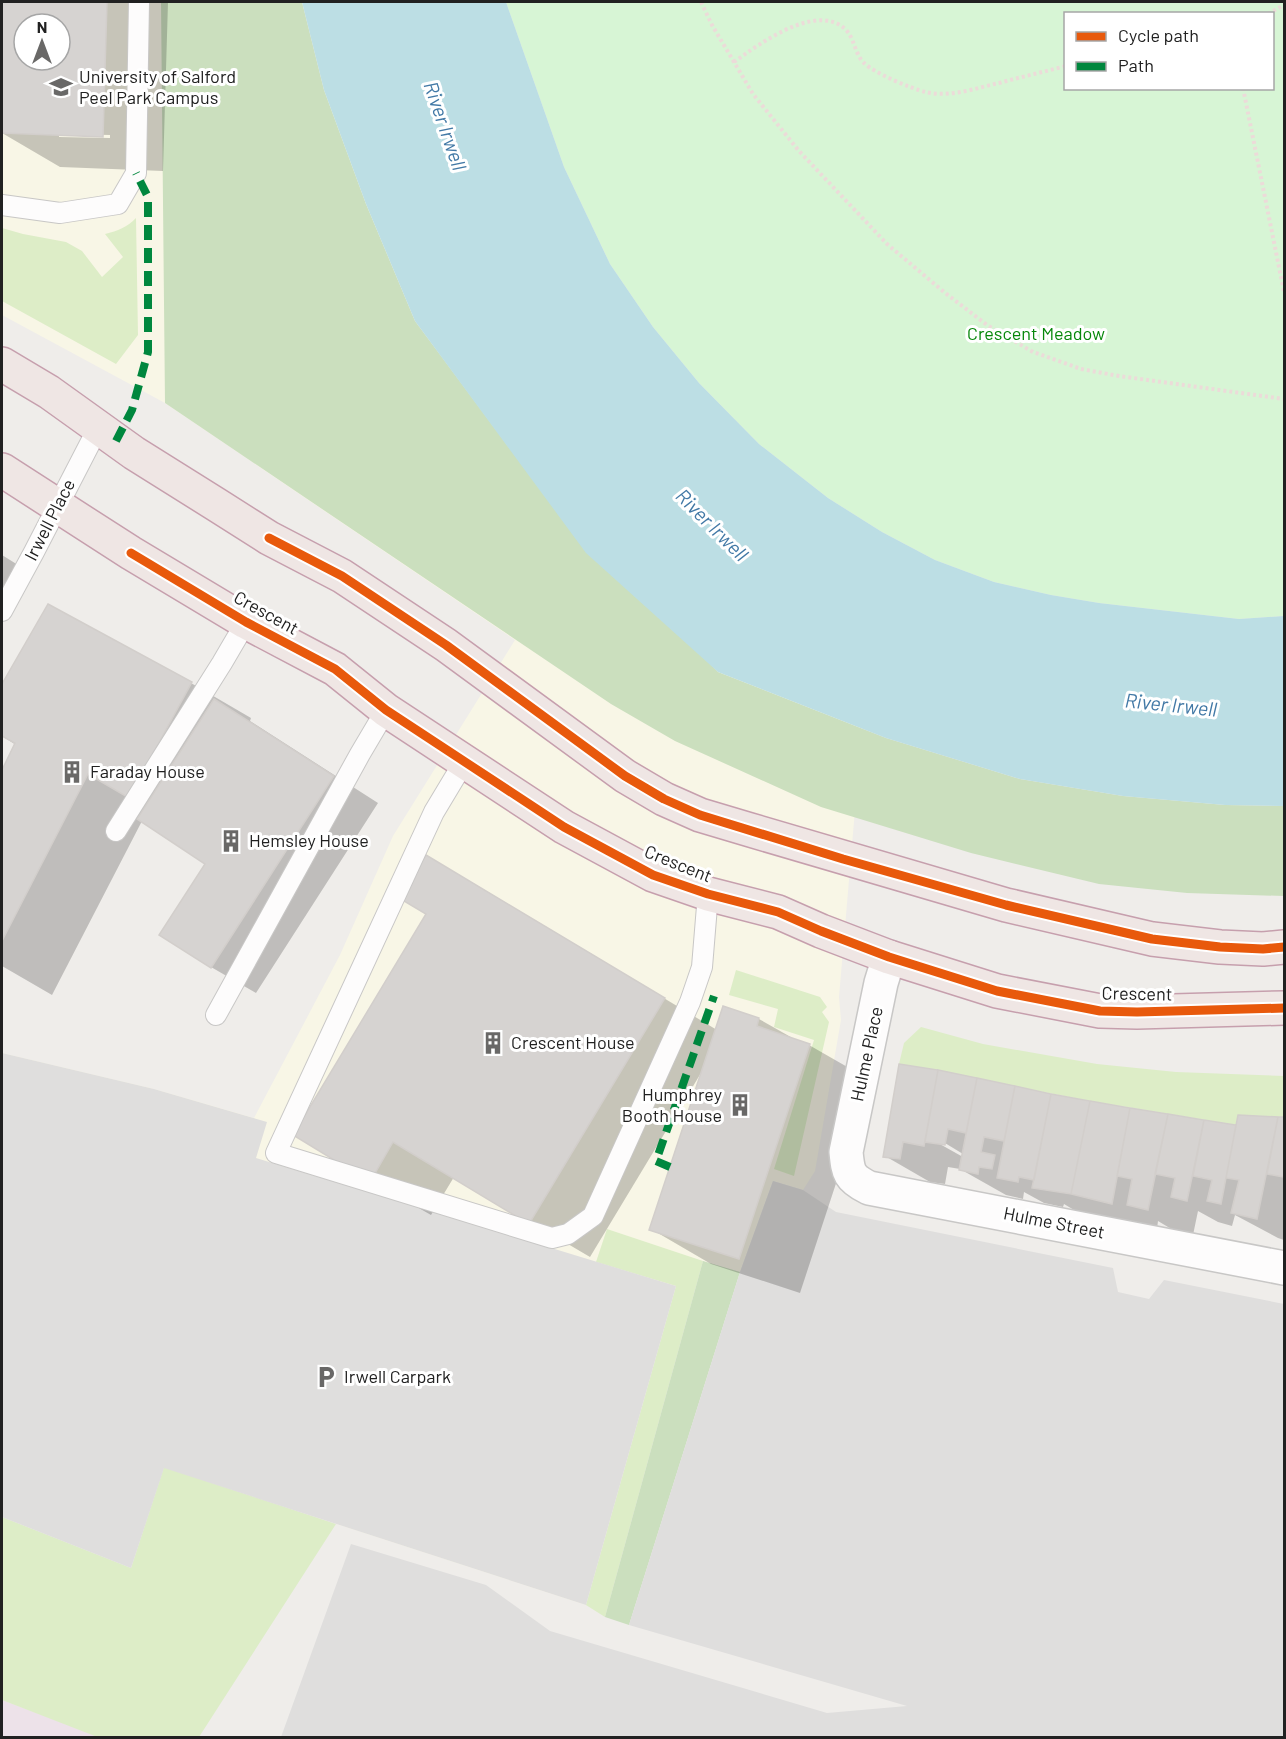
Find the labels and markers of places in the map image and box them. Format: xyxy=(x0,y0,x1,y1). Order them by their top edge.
place label: University of Salford Peel Park Campus xyxy=(79,65,236,108)
school or university icon: University of Salford Peel Park Campus xyxy=(48,74,74,100)
building icon: Faraday House xyxy=(59,759,85,785)
place label: Faraday House xyxy=(90,760,205,782)
building icon: Hemsley House xyxy=(218,828,244,854)
place label: Hemsley House xyxy=(249,829,369,851)
building icon: Crescent House xyxy=(480,1030,506,1056)
place label: Crescent House xyxy=(511,1031,635,1053)
place label: Humphrey Booth House xyxy=(622,1083,722,1126)
building icon: Humphrey Booth House xyxy=(727,1092,753,1118)
parking icon: Irwell Carpark xyxy=(313,1364,339,1390)
place label: Irwell Carpark xyxy=(344,1365,451,1387)

